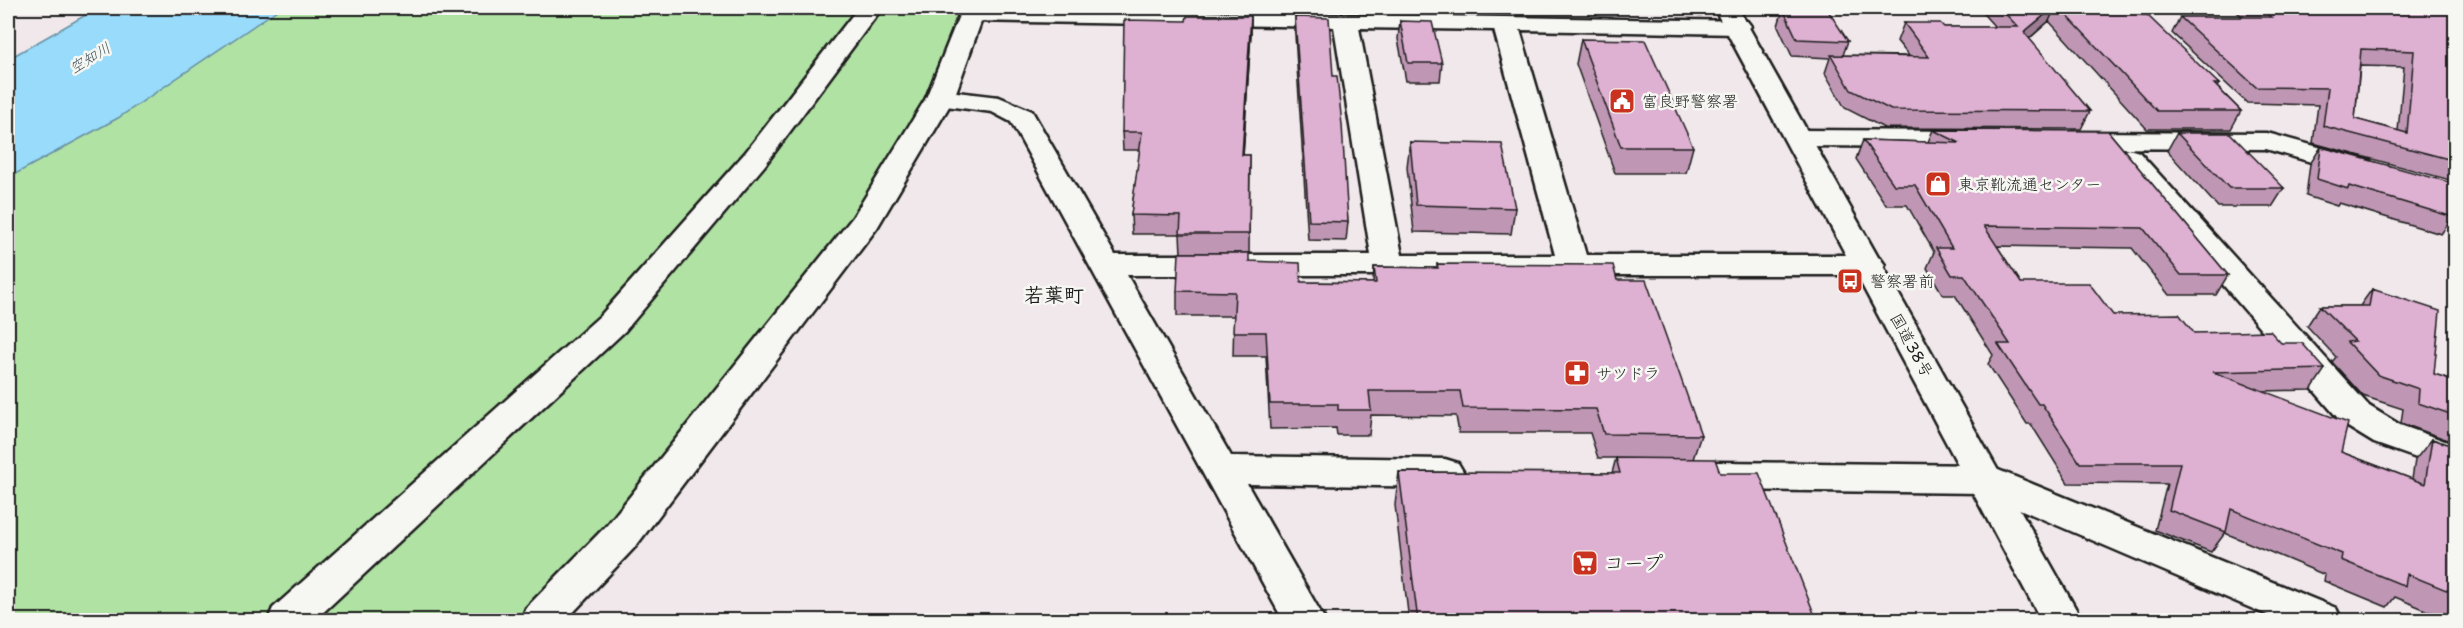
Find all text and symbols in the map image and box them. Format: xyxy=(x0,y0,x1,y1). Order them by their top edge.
water label: 空知川 xyxy=(66,38,114,78)
public building icon: 富良野警察署 xyxy=(1607,86,1637,116)
place label: 富良野警察署 xyxy=(1642,91,1738,112)
shop icon: 東京靴流通センター xyxy=(1923,169,1953,199)
place label: 東京靴流通センター xyxy=(1958,174,2101,195)
bus stop icon: 警察署前 xyxy=(1835,266,1865,296)
place label: 警察署前 xyxy=(1870,271,1934,292)
district label: 若葉町 xyxy=(1024,282,1084,308)
street label: 国道38号 xyxy=(1885,310,1938,381)
pharmacy icon: サツドラ xyxy=(1562,358,1592,388)
place label: サツドラ xyxy=(1596,363,1660,384)
supermarket icon: コープ xyxy=(1570,548,1600,578)
place label: コープ xyxy=(1604,550,1663,576)

